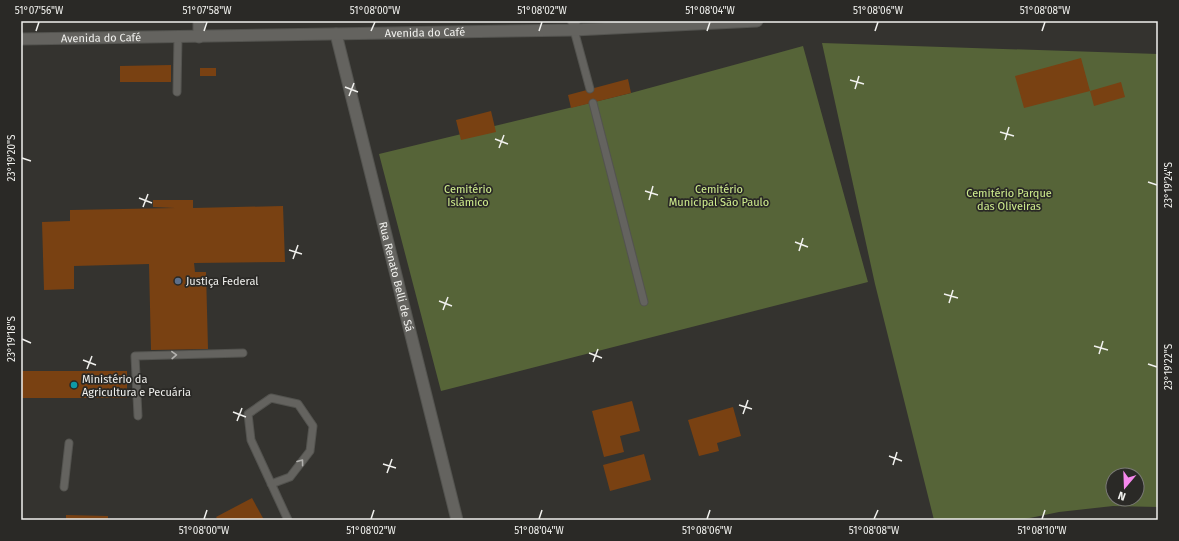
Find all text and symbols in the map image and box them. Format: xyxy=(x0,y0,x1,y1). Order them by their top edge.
text: 51°07'56"W xyxy=(15,5,64,17)
text: 51°07'58"W xyxy=(183,5,232,17)
text: 51°08'00"W xyxy=(350,5,401,17)
text: 51°08'02"W xyxy=(517,5,568,17)
text: 51°08'04"W xyxy=(685,5,736,17)
text: 51°08'06"W xyxy=(853,5,904,17)
text: 51°08'08"W xyxy=(1020,5,1071,17)
street label: Avenida do Café xyxy=(385,25,465,40)
street label: Avenida do Café xyxy=(61,31,141,45)
text: 23°19'20"S xyxy=(6,134,18,181)
text: 23°19'24"S xyxy=(1163,162,1175,208)
park label: Cemitério Islâmico xyxy=(444,183,492,209)
park label: Cemitério Municipal São Paulo xyxy=(669,183,769,209)
park label: Cemitério Parque das Oliveiras xyxy=(966,187,1052,213)
street label: Rua Renato Belli de Sá xyxy=(376,220,416,333)
place label: Justiça Federal xyxy=(186,275,259,288)
marker: Justiça Federal xyxy=(173,276,183,286)
text: 23°19'18"S xyxy=(6,315,18,362)
text: 23°19'22"S xyxy=(1163,343,1175,390)
one-way arrow xyxy=(171,351,177,359)
place label: Ministério da Agricultura e Pecuária xyxy=(82,373,191,399)
marker: Ministério da Agricultura e Pecuária xyxy=(69,380,79,390)
one-way arrow xyxy=(296,459,303,466)
north arrow xyxy=(1105,467,1145,507)
text: N xyxy=(1116,489,1127,503)
text: 51°08'00"W xyxy=(179,525,230,537)
text: 51°08'02"W xyxy=(346,525,397,537)
text: 51°08'04"W xyxy=(514,525,565,537)
text: 51°08'06"W xyxy=(682,525,733,537)
text: 51°08'08"W xyxy=(849,525,900,537)
text: 51°08'10"W xyxy=(1017,525,1067,537)

